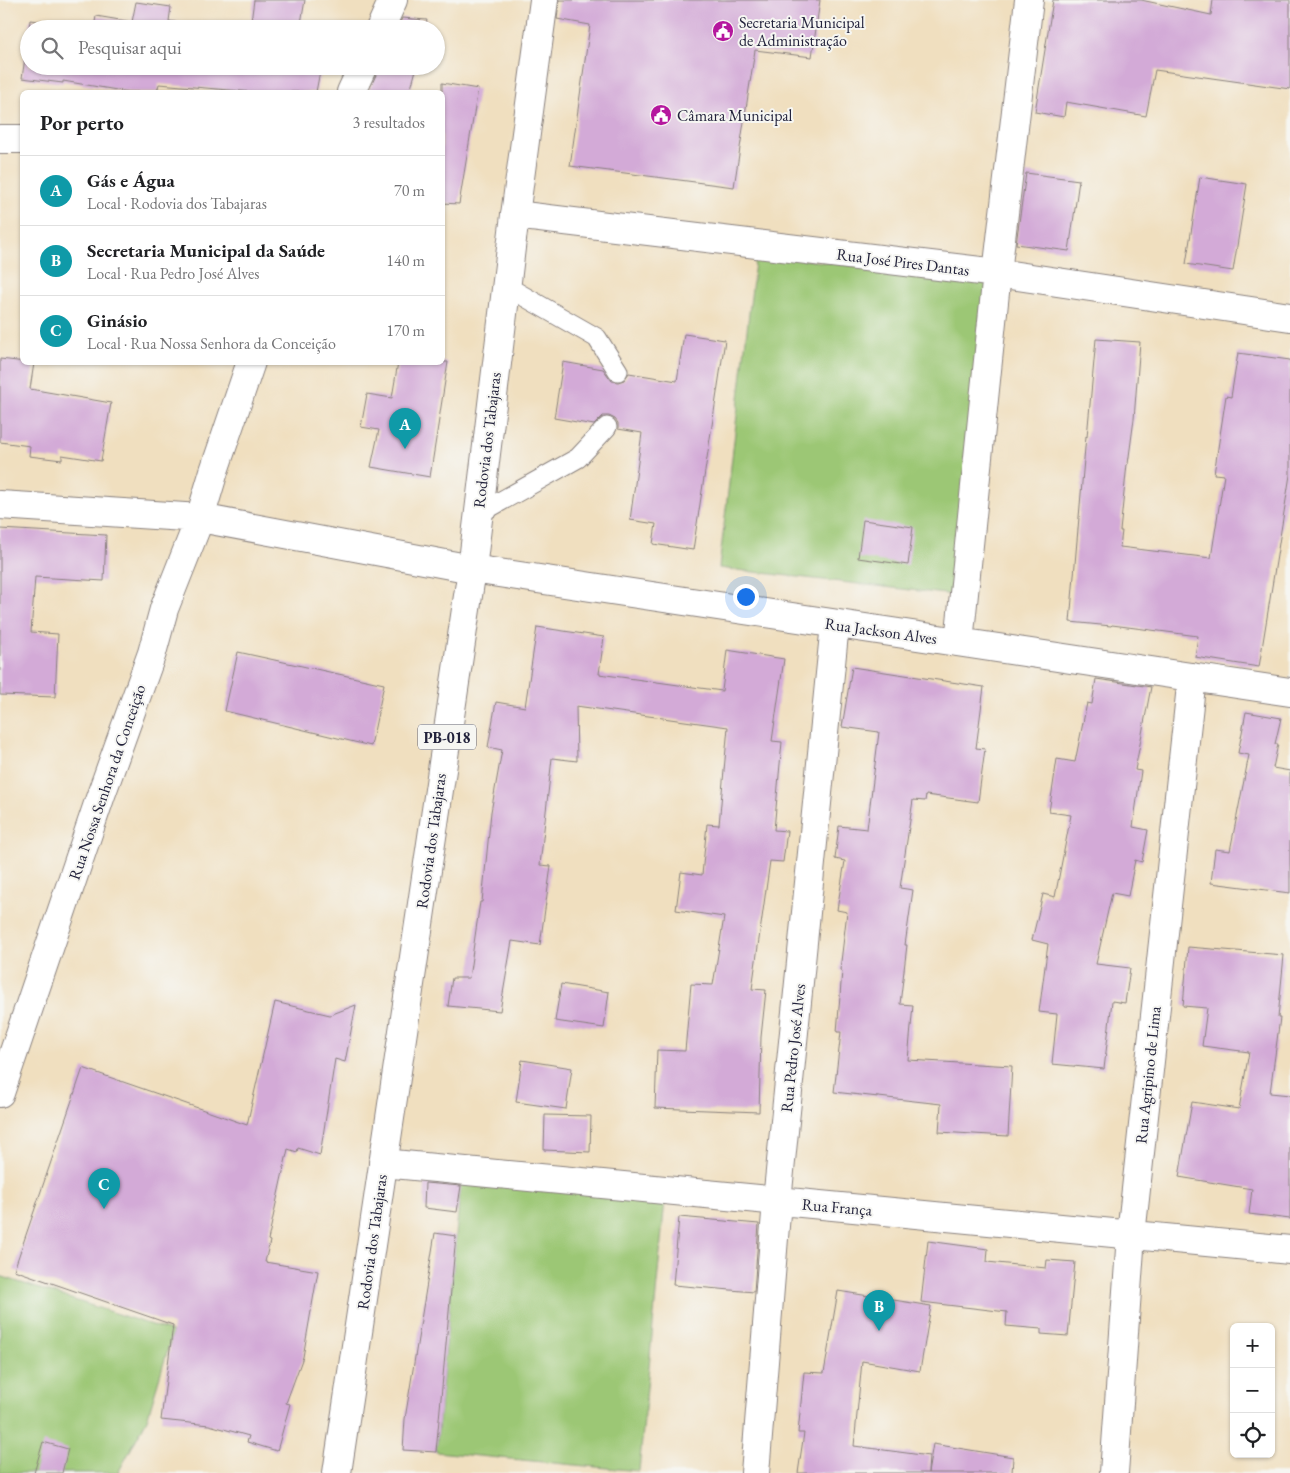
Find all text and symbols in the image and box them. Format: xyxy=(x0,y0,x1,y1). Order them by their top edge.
place label: Secretaria Municipal de Administração xyxy=(739,12,865,51)
public building icon: Secretaria Municipal de Administração xyxy=(711,19,735,43)
search box xyxy=(20,20,445,75)
icon: search xyxy=(38,34,66,62)
text: Pesquisar aqui xyxy=(78,35,182,60)
public building icon: Câmara Municipal xyxy=(649,103,673,127)
place label: Câmara Municipal xyxy=(677,105,793,126)
text: Por perto xyxy=(40,109,124,136)
text: 3 resultados xyxy=(353,112,425,133)
text: Gás e Água xyxy=(87,168,175,193)
text: A xyxy=(50,180,62,201)
text: 70 m xyxy=(394,180,425,201)
text: Local · Rodovia dos Tabajaras xyxy=(87,193,267,214)
text: Secretaria Municipal da Saúde xyxy=(87,238,325,263)
street label: Rua José Pires Dantas xyxy=(835,243,971,281)
text: B xyxy=(51,250,61,271)
text: 140 m xyxy=(386,250,425,271)
text: Local · Rua Pedro José Alves xyxy=(87,263,259,284)
text: Ginásio xyxy=(87,308,147,333)
text: C xyxy=(50,320,62,341)
text: 170 m xyxy=(386,320,425,341)
text: Local · Rua Nossa Senhora da Conceição xyxy=(87,333,336,354)
street label: Rodovia dos Tabajaras xyxy=(468,371,506,509)
pin: A xyxy=(389,408,421,449)
your location xyxy=(733,584,759,610)
street label: Rua Jackson Alves xyxy=(824,613,938,649)
street label: Rua Nossa Senhora da Conceição xyxy=(64,681,150,883)
road number: PB-018 xyxy=(418,724,476,750)
street label: Rodovia dos Tabajaras xyxy=(411,772,451,910)
street label: Rua Pedro José Alves xyxy=(776,983,810,1113)
street label: Rua Agripino de Lima xyxy=(1130,1005,1166,1145)
pin: C xyxy=(88,1168,120,1209)
street label: Rodovia dos Tabajaras xyxy=(352,1173,392,1311)
street label: Rua França xyxy=(801,1193,874,1221)
pin: B xyxy=(863,1290,895,1331)
map controls xyxy=(1230,1323,1275,1458)
button: + xyxy=(1230,1323,1275,1368)
button: − xyxy=(1230,1368,1275,1413)
button: locate xyxy=(1230,1413,1275,1458)

